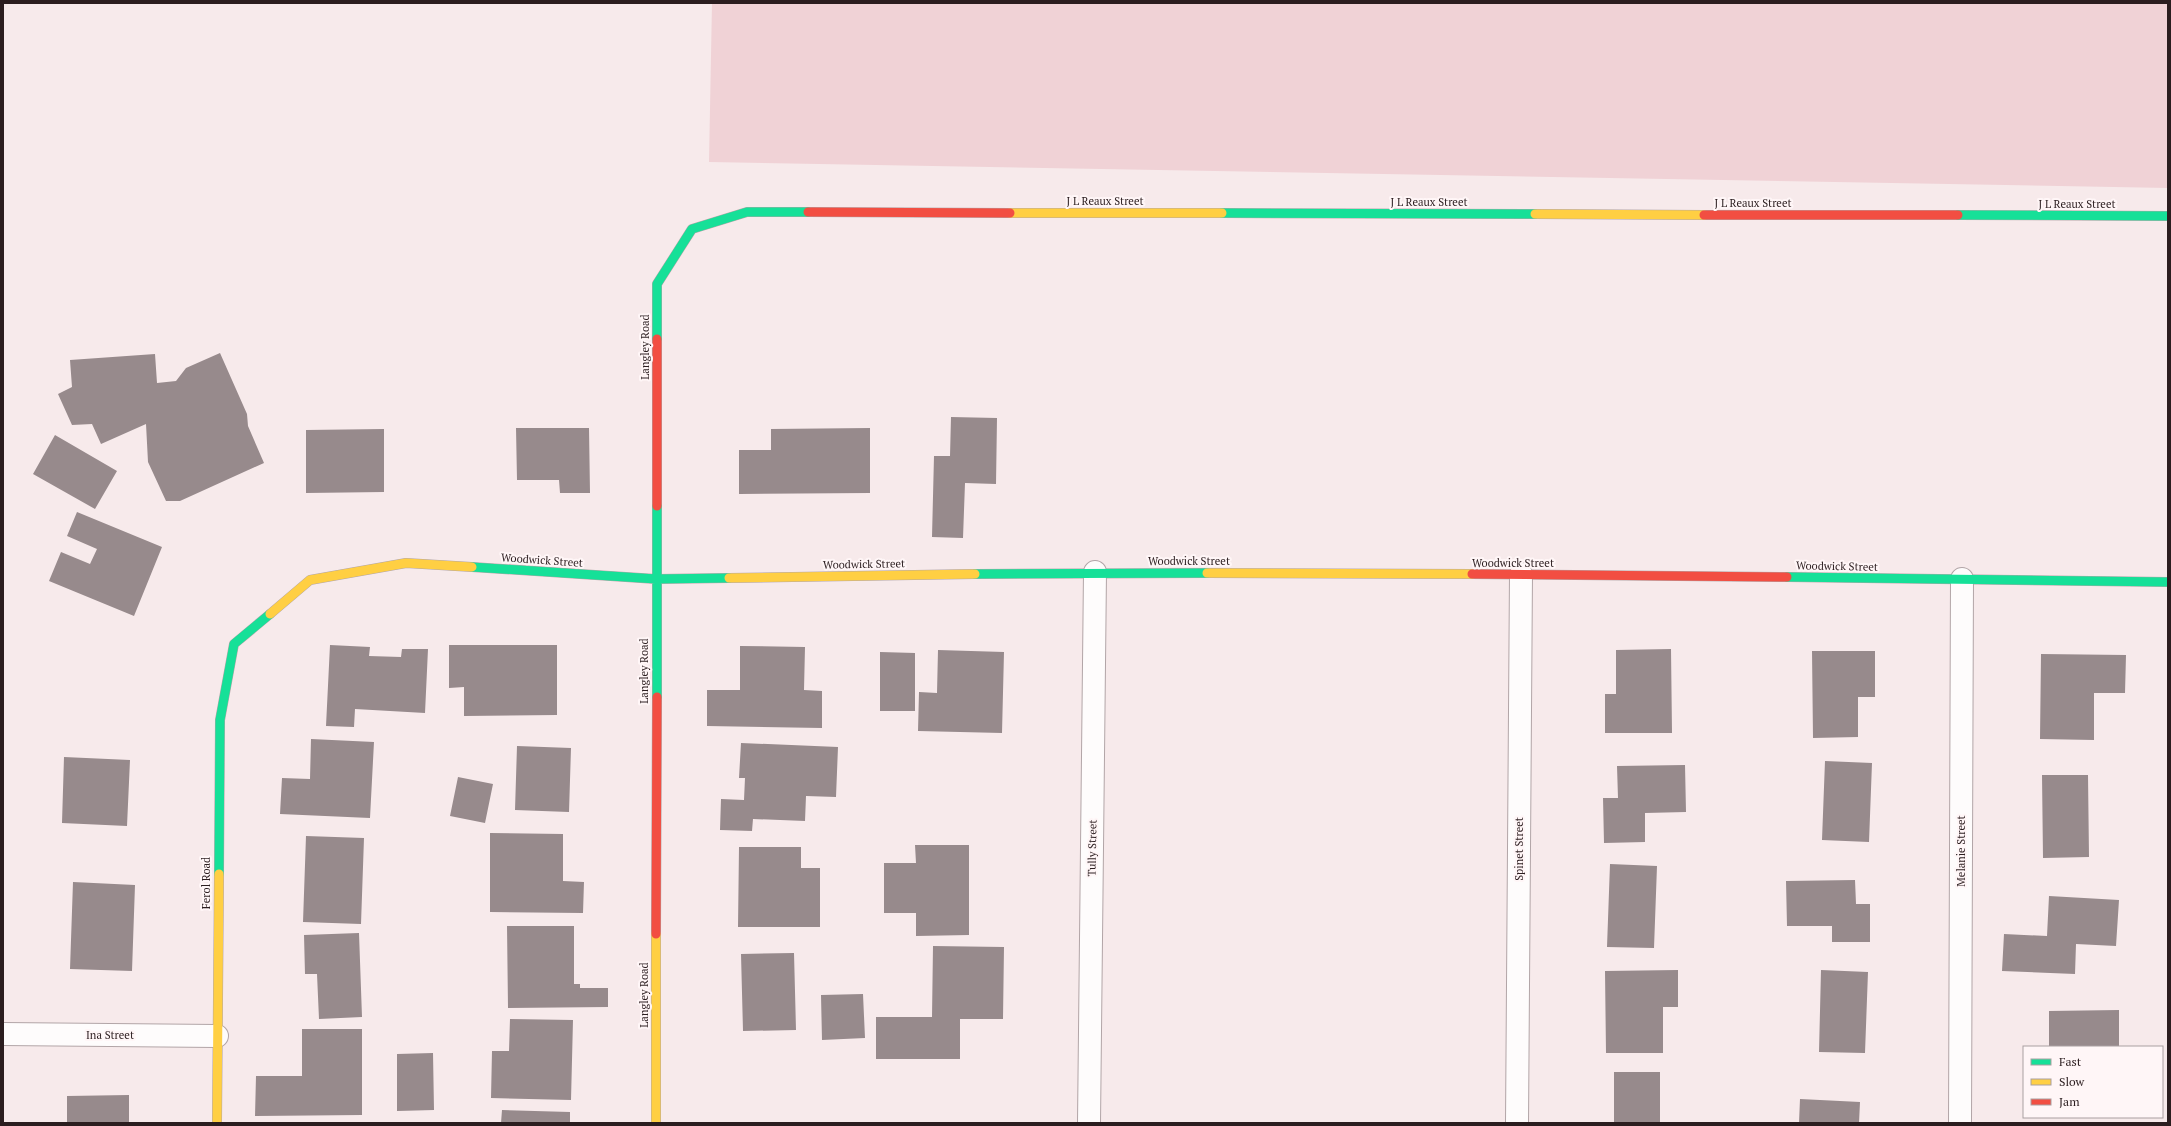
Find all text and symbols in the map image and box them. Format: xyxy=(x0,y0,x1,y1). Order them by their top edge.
street label: J L Reaux Street xyxy=(1066,194,1144,208)
street label: J L Reaux Street xyxy=(1390,195,1468,209)
street label: J L Reaux Street xyxy=(1714,196,1792,210)
street label: J L Reaux Street xyxy=(2038,197,2116,211)
street label: Langley Road xyxy=(638,314,652,380)
street label: Woodwick Street xyxy=(501,550,583,570)
street label: Woodwick Street xyxy=(1148,554,1230,568)
street label: Woodwick Street xyxy=(823,556,905,572)
street label: Woodwick Street xyxy=(1472,556,1554,570)
street label: Woodwick Street xyxy=(1796,558,1878,574)
street label: Langley Road xyxy=(637,638,651,704)
street label: Melanie Street xyxy=(1954,815,1968,887)
street label: Spinet Street xyxy=(1512,817,1526,881)
street label: Tully Street xyxy=(1085,819,1099,877)
street label: Ferol Road xyxy=(199,857,213,909)
street label: Langley Road xyxy=(637,962,651,1028)
street label: Ina Street xyxy=(86,1028,134,1042)
legend xyxy=(2023,1046,2163,1118)
text: Fast xyxy=(2059,1054,2082,1069)
text: Slow xyxy=(2059,1074,2085,1089)
text: Jam xyxy=(2059,1094,2080,1109)

